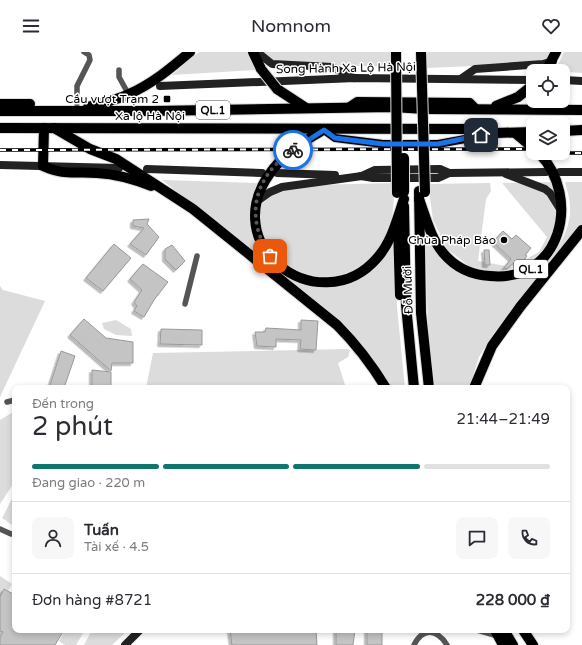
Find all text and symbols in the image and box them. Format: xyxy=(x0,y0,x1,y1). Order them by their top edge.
icon: menu xyxy=(20,15,42,37)
text: Nomnom xyxy=(251,15,331,37)
icon: heart xyxy=(540,15,562,37)
street label: Song Hành Xa Lộ Hà Nội xyxy=(276,60,416,76)
map controls xyxy=(526,64,570,160)
button: locate xyxy=(526,64,570,108)
place label: Cầu vượt Trạm 2 xyxy=(65,92,159,106)
marker: Cầu vượt Trạm 2 xyxy=(162,94,172,104)
road number: QL.1 xyxy=(196,101,230,119)
street label: Xa lộ Hà Nội xyxy=(115,109,185,123)
button: layers xyxy=(526,116,570,160)
pin xyxy=(464,118,498,152)
icon: home xyxy=(470,124,492,146)
courier xyxy=(273,130,313,170)
icon: bike xyxy=(282,139,304,161)
place label: Chùa Pháp Bảo xyxy=(408,233,496,247)
marker: Chùa Pháp Bảo xyxy=(499,235,509,245)
pin xyxy=(253,239,287,273)
icon: bag xyxy=(259,245,281,267)
road number: QL.1 xyxy=(514,260,548,278)
street label: Đỗ Mười xyxy=(400,266,416,314)
text: Đến trong xyxy=(32,396,94,412)
text: 21:44–21:49 xyxy=(456,410,550,428)
text: 2 phút xyxy=(32,411,113,442)
text: Đang giao · 220 m xyxy=(32,475,145,491)
button: person xyxy=(32,517,74,559)
button: chat xyxy=(456,517,498,559)
button: phone xyxy=(508,517,550,559)
text: Tuấn xyxy=(84,521,119,539)
text: Tài xế · 4.5 xyxy=(84,539,149,555)
text: Đơn hàng #8721 xyxy=(32,591,152,609)
text: 228 000 ₫ xyxy=(476,591,550,609)

